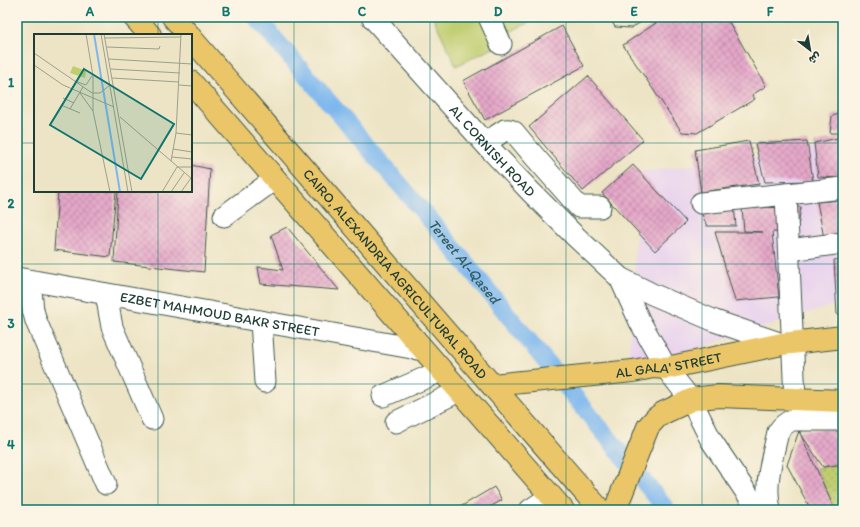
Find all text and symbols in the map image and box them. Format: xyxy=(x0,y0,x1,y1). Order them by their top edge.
text: A xyxy=(85,4,95,19)
text: B xyxy=(222,4,231,19)
text: C xyxy=(358,4,367,19)
text: D xyxy=(494,4,503,19)
text: E xyxy=(630,4,638,19)
text: F xyxy=(767,4,774,19)
north arrow xyxy=(790,30,830,70)
inset map xyxy=(34,34,192,192)
text: ش xyxy=(806,49,823,67)
text: 1 xyxy=(8,75,14,90)
street label: AL CORNISH ROAD xyxy=(446,101,539,200)
street label: CAIRO, ALEXANDRIA AGRICULTURAL ROAD xyxy=(300,165,491,383)
text: 2 xyxy=(8,196,15,211)
water label: Tereet Al-Qased xyxy=(424,215,505,309)
street label: EZBET MAHMOUD BAKR STREET xyxy=(119,288,321,340)
text: 3 xyxy=(7,316,15,331)
street label: AL GALA' STREET xyxy=(615,348,723,381)
text: 4 xyxy=(7,437,15,452)

